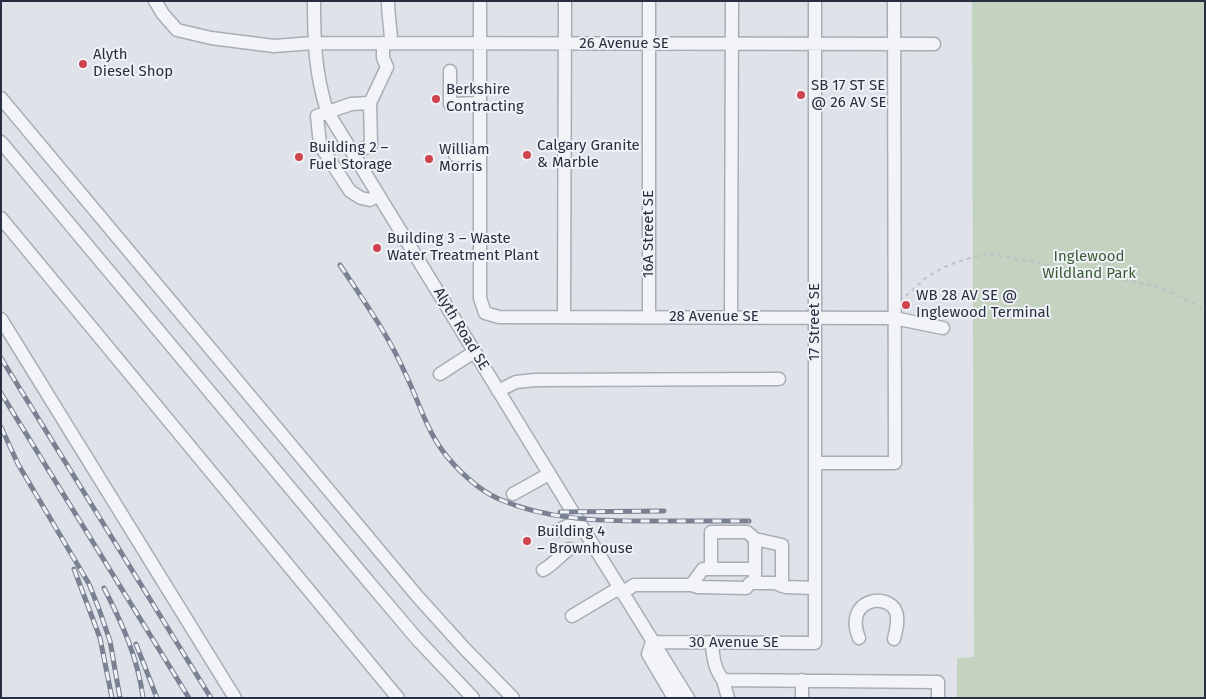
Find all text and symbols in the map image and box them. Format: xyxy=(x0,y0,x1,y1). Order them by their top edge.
street label: 26 Avenue SE xyxy=(579,35,669,53)
place label: Alyth Diesel Shop xyxy=(93,46,173,81)
marker: Alyth Diesel Shop xyxy=(77,58,89,70)
place label: SB 17 ST SE @ 26 AV SE xyxy=(811,77,887,112)
place label: Berkshire Contracting xyxy=(446,81,524,116)
marker: SB 17 ST SE @ 26 AV SE xyxy=(795,89,807,101)
marker: Berkshire Contracting xyxy=(430,93,442,105)
place label: Calgary Granite & Marble xyxy=(537,137,640,172)
place label: Building 2 – Fuel Storage xyxy=(309,139,392,174)
place label: William Morris xyxy=(439,141,490,176)
marker: Calgary Granite & Marble xyxy=(521,149,533,161)
marker: Building 2 – Fuel Storage xyxy=(293,151,305,163)
marker: William Morris xyxy=(423,153,435,165)
street label: 16A Street SE xyxy=(640,190,658,278)
place label: Building 3 – Waste Water Treatment Plant xyxy=(387,230,539,265)
marker: Building 3 – Waste Water Treatment Plant xyxy=(371,242,383,254)
park label: Inglewood Wildland Park xyxy=(1042,248,1136,283)
street label: 17 Street SE xyxy=(806,283,824,361)
street label: Alyth Road SE xyxy=(429,284,493,374)
place label: WB 28 AV SE @ Inglewood Terminal xyxy=(916,287,1050,322)
marker: WB 28 AV SE @ Inglewood Terminal xyxy=(900,299,912,311)
street label: 28 Avenue SE xyxy=(669,308,759,326)
place label: Building 4 – Brownhouse xyxy=(537,523,633,558)
marker: Building 4 – Brownhouse xyxy=(521,535,533,547)
street label: 30 Avenue SE xyxy=(689,634,779,652)

